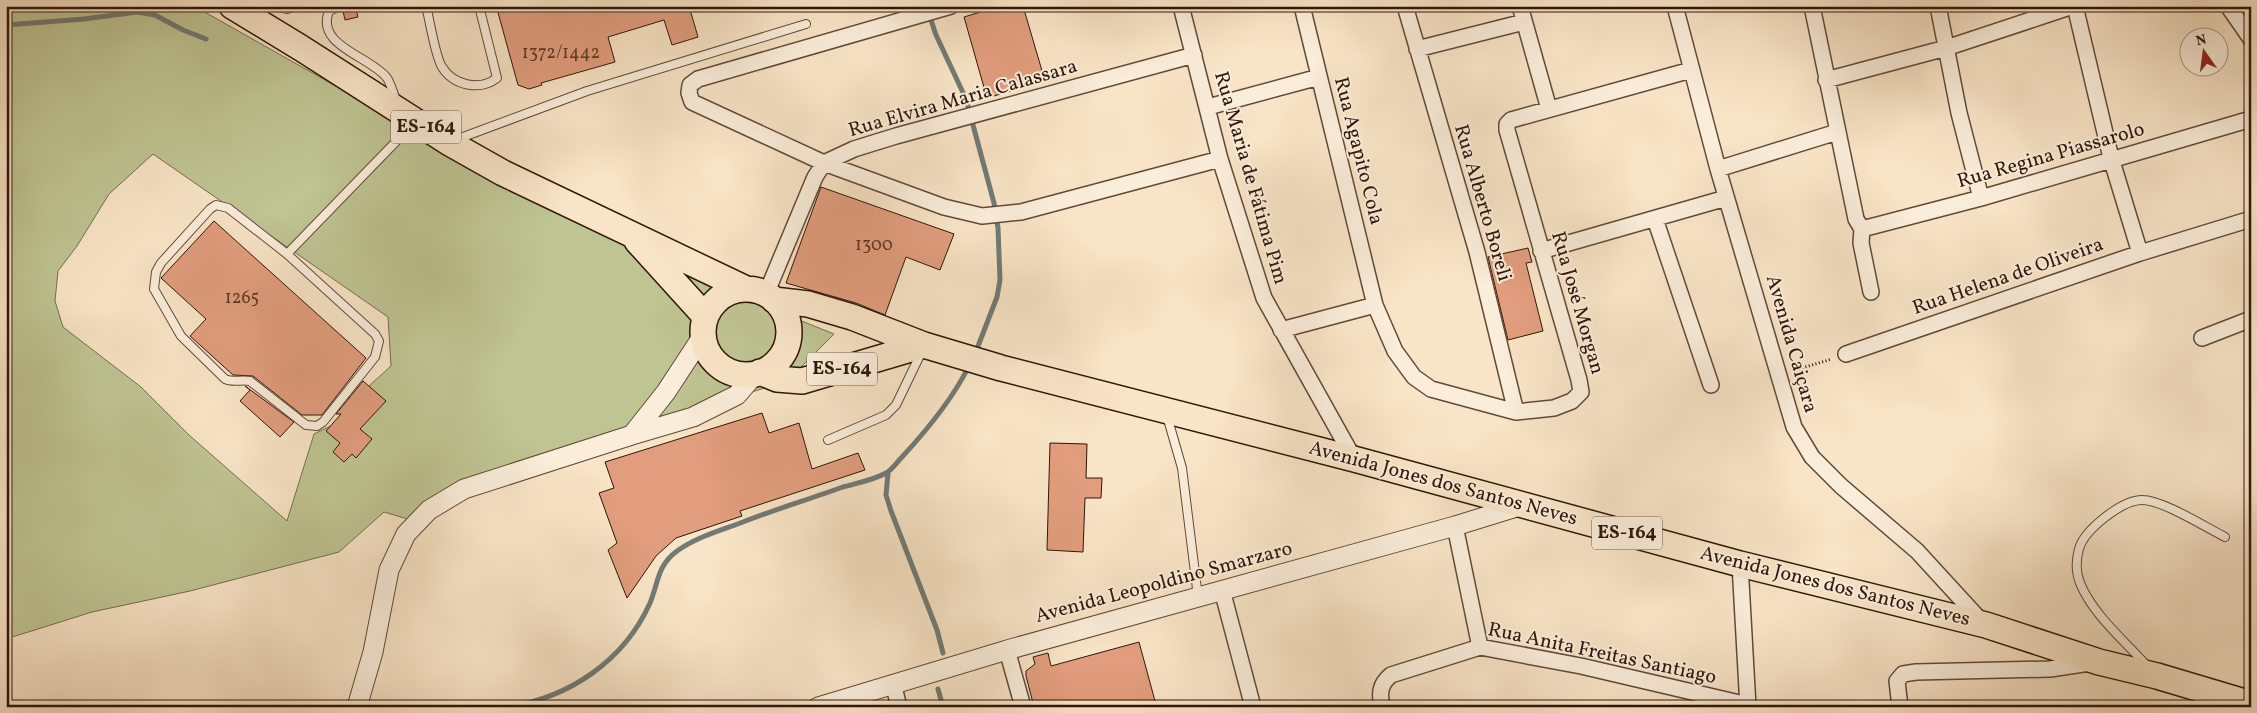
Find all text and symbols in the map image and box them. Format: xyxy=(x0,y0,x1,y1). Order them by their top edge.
north arrow xyxy=(2180,28,2230,78)
text: N xyxy=(2194,30,2208,51)
house number: 1372/1442 xyxy=(522,41,600,66)
street label: Rua Elvira Maria Calassara xyxy=(845,53,1081,145)
street label: Rua Maria de Fátima Pim xyxy=(1206,68,1294,288)
street label: Rua Agapito Cola xyxy=(1326,74,1390,228)
road number: ES-164 xyxy=(391,110,461,144)
street label: Rua Regina Piassarolo xyxy=(1954,116,2148,196)
street label: Rua Alberto Boreli xyxy=(1446,121,1518,285)
street label: Rua José Morgan xyxy=(1543,228,1611,378)
street label: Rua Helena de Oliveira xyxy=(1909,231,2107,323)
house number: 1300 xyxy=(855,233,893,258)
street label: Avenida Caiçara xyxy=(1758,272,1824,416)
house number: 1265 xyxy=(225,286,259,311)
road number: ES-164 xyxy=(807,352,877,386)
street label: Avenida Jones dos Santos Neves xyxy=(1306,435,1580,533)
road number: ES-164 xyxy=(1592,516,1662,550)
street label: Avenida Leopoldino Smarzaro xyxy=(1032,535,1296,631)
street label: Avenida Jones dos Santos Neves xyxy=(1697,540,1973,634)
street label: Rua Anita Freitas Santiago xyxy=(1485,616,1719,692)

